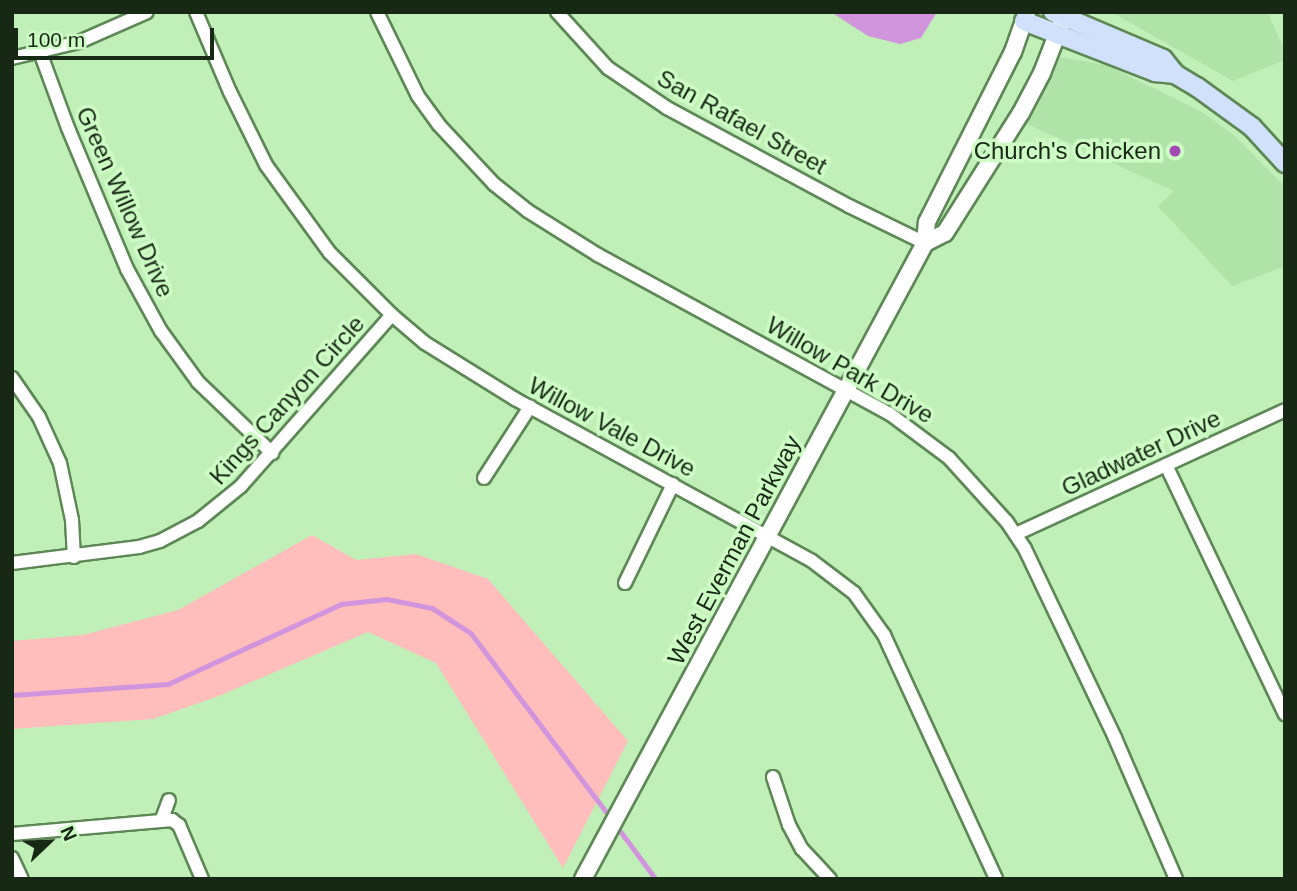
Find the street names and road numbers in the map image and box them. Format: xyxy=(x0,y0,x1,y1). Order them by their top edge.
street label: San Rafael Street xyxy=(652,63,832,181)
street label: Green Willow Drive xyxy=(70,102,180,302)
street label: Kings Canyon Circle xyxy=(204,310,370,490)
street label: Willow Park Drive xyxy=(761,311,939,429)
street label: Willow Vale Drive xyxy=(524,371,700,483)
street label: Gladwater Drive xyxy=(1057,404,1225,502)
street label: West Everman Parkway xyxy=(661,430,807,670)

